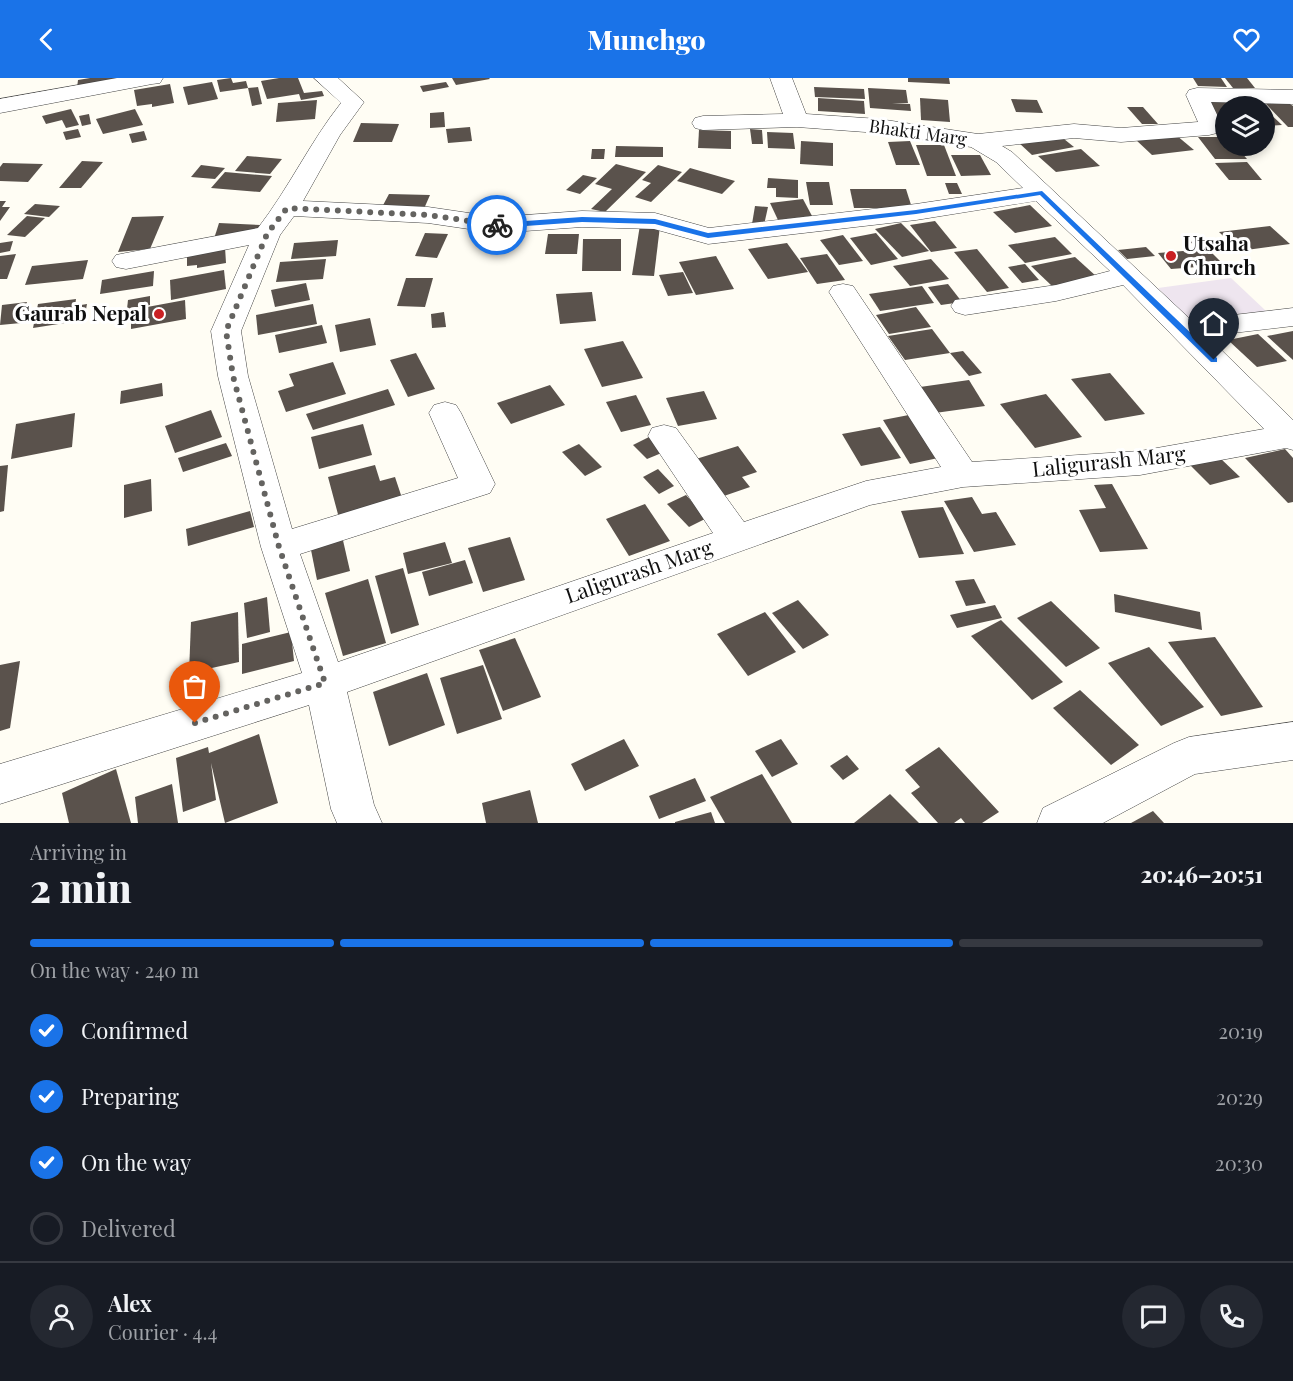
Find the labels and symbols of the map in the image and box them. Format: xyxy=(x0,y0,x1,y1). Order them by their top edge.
street label: Bhakti Marg xyxy=(868,113,969,151)
courier xyxy=(467,195,527,255)
place label: Utsaha Church xyxy=(1183,228,1256,280)
marker: Utsaha Church xyxy=(1164,249,1178,263)
place label: Gaurab Nepal xyxy=(15,298,147,326)
pin xyxy=(1188,298,1239,360)
marker: Gaurab Nepal xyxy=(152,307,166,321)
street label: Laligurash Marg xyxy=(1031,438,1187,482)
street label: Laligurash Marg xyxy=(561,532,716,608)
pin xyxy=(169,661,220,723)

